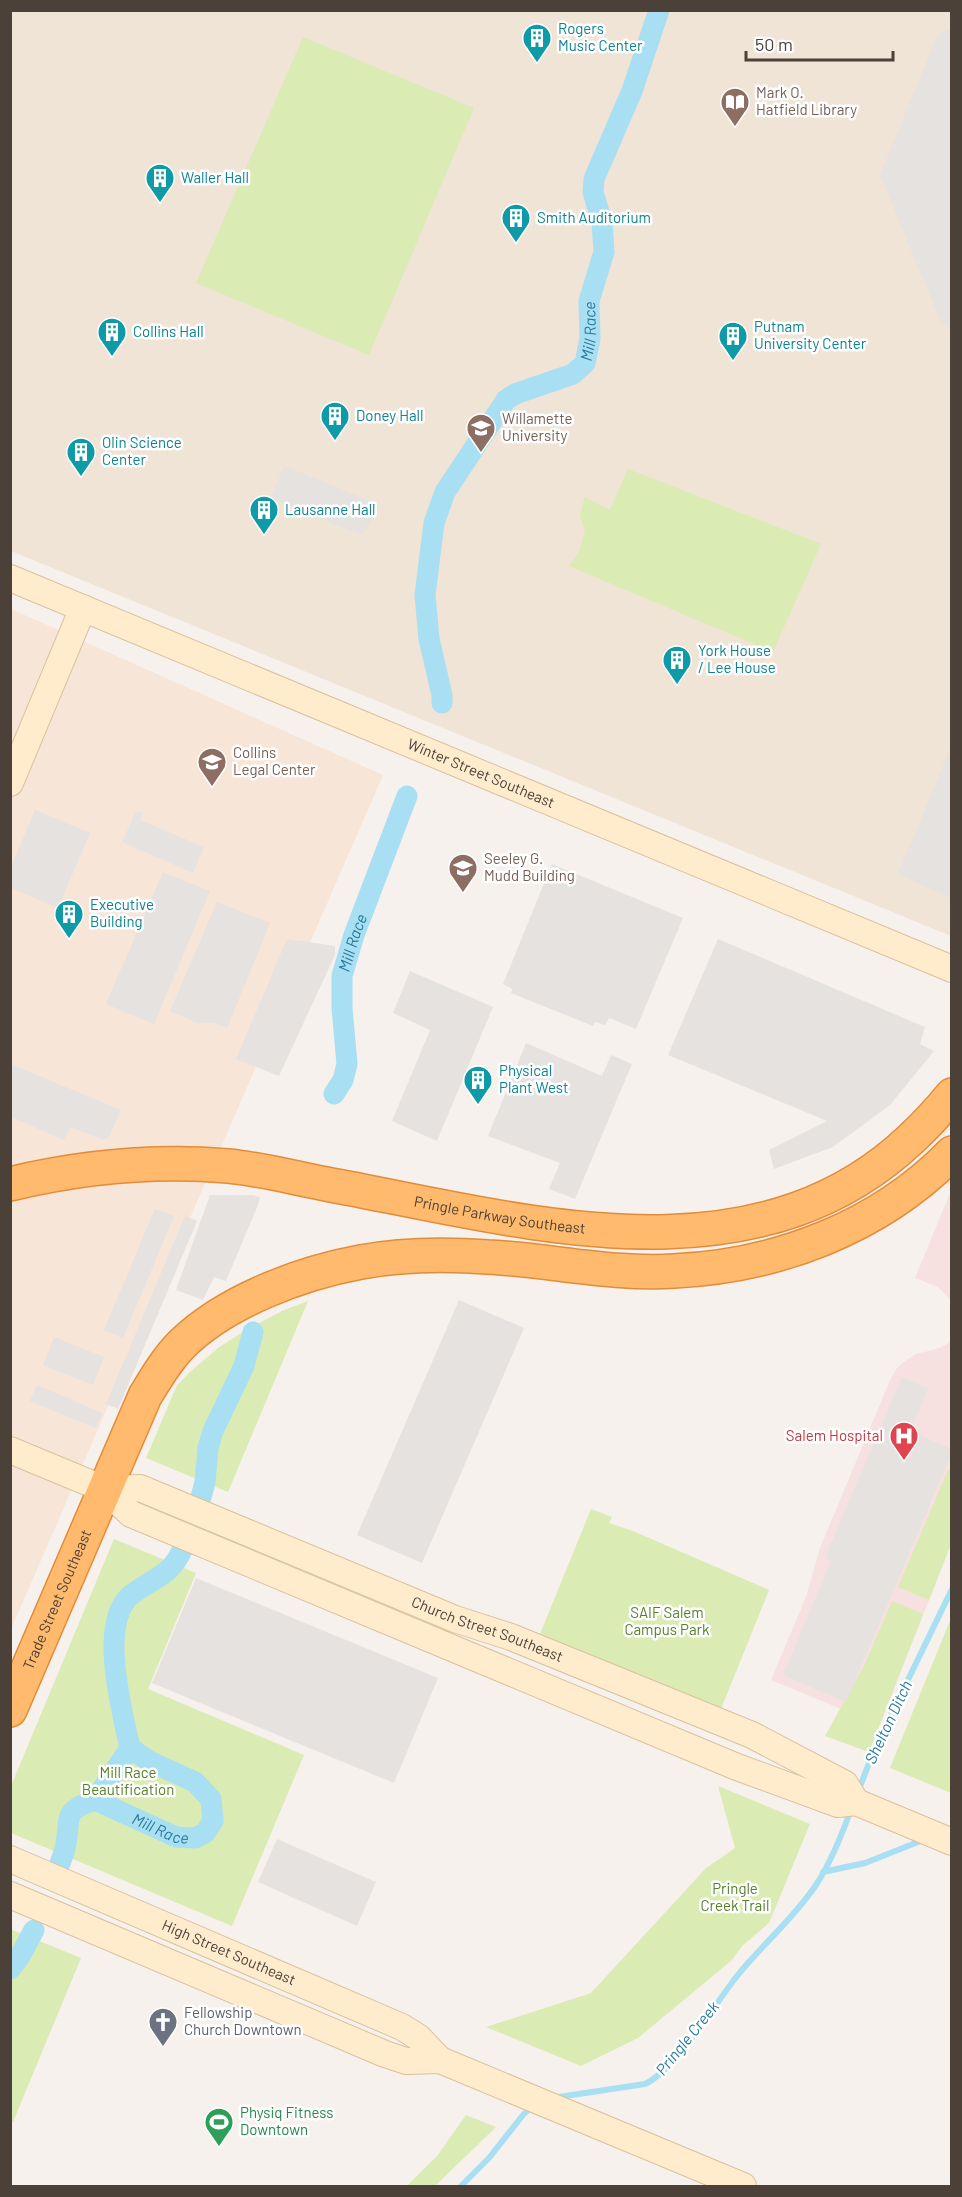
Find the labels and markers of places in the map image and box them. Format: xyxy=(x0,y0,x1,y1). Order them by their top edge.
place label: Rogers Music Center xyxy=(558,19,643,54)
building icon: Rogers Music Center xyxy=(521,22,553,64)
place label: Mark O. Hatfield Library xyxy=(756,83,857,118)
library icon: Mark O. Hatfield Library xyxy=(719,86,751,128)
building icon: Waller Hall xyxy=(144,162,176,204)
place label: Waller Hall xyxy=(181,168,249,186)
building icon: Smith Auditorium xyxy=(500,202,532,244)
place label: Smith Auditorium xyxy=(537,208,651,226)
building icon: Collins Hall xyxy=(96,316,128,358)
place label: Putnam University Center xyxy=(754,317,867,352)
building icon: Putnam University Center xyxy=(717,320,749,362)
place label: Collins Hall xyxy=(133,322,204,340)
building icon: Doney Hall xyxy=(319,400,351,442)
place label: Doney Hall xyxy=(356,406,424,424)
place label: Willamette University xyxy=(502,409,572,444)
school or university icon: Willamette University xyxy=(465,412,497,454)
place label: Olin Science Center xyxy=(102,433,182,468)
building icon: Olin Science Center xyxy=(65,436,97,478)
building icon: Lausanne Hall xyxy=(248,494,280,536)
place label: Lausanne Hall xyxy=(285,500,376,518)
place label: York House / Lee House xyxy=(698,641,776,676)
building icon: York House / Lee House xyxy=(661,644,693,686)
place label: Collins Legal Center xyxy=(233,743,316,778)
school or university icon: Collins Legal Center xyxy=(196,746,228,788)
place label: Seeley G. Mudd Building xyxy=(484,849,575,884)
school or university icon: Seeley G. Mudd Building xyxy=(447,852,479,894)
place label: Executive Building xyxy=(90,895,154,930)
building icon: Executive Building xyxy=(53,898,85,940)
place label: Physical Plant West xyxy=(499,1061,569,1096)
building icon: Physical Plant West xyxy=(462,1064,494,1106)
hospital icon: Salem Hospital xyxy=(888,1420,920,1462)
place label: Salem Hospital xyxy=(786,1426,883,1444)
place label: Fellowship Church Downtown xyxy=(184,2003,302,2038)
church icon: Fellowship Church Downtown xyxy=(147,2006,179,2048)
place label: Physiq Fitness Downtown xyxy=(240,2103,333,2138)
sports icon: Physiq Fitness Downtown xyxy=(203,2106,235,2148)

